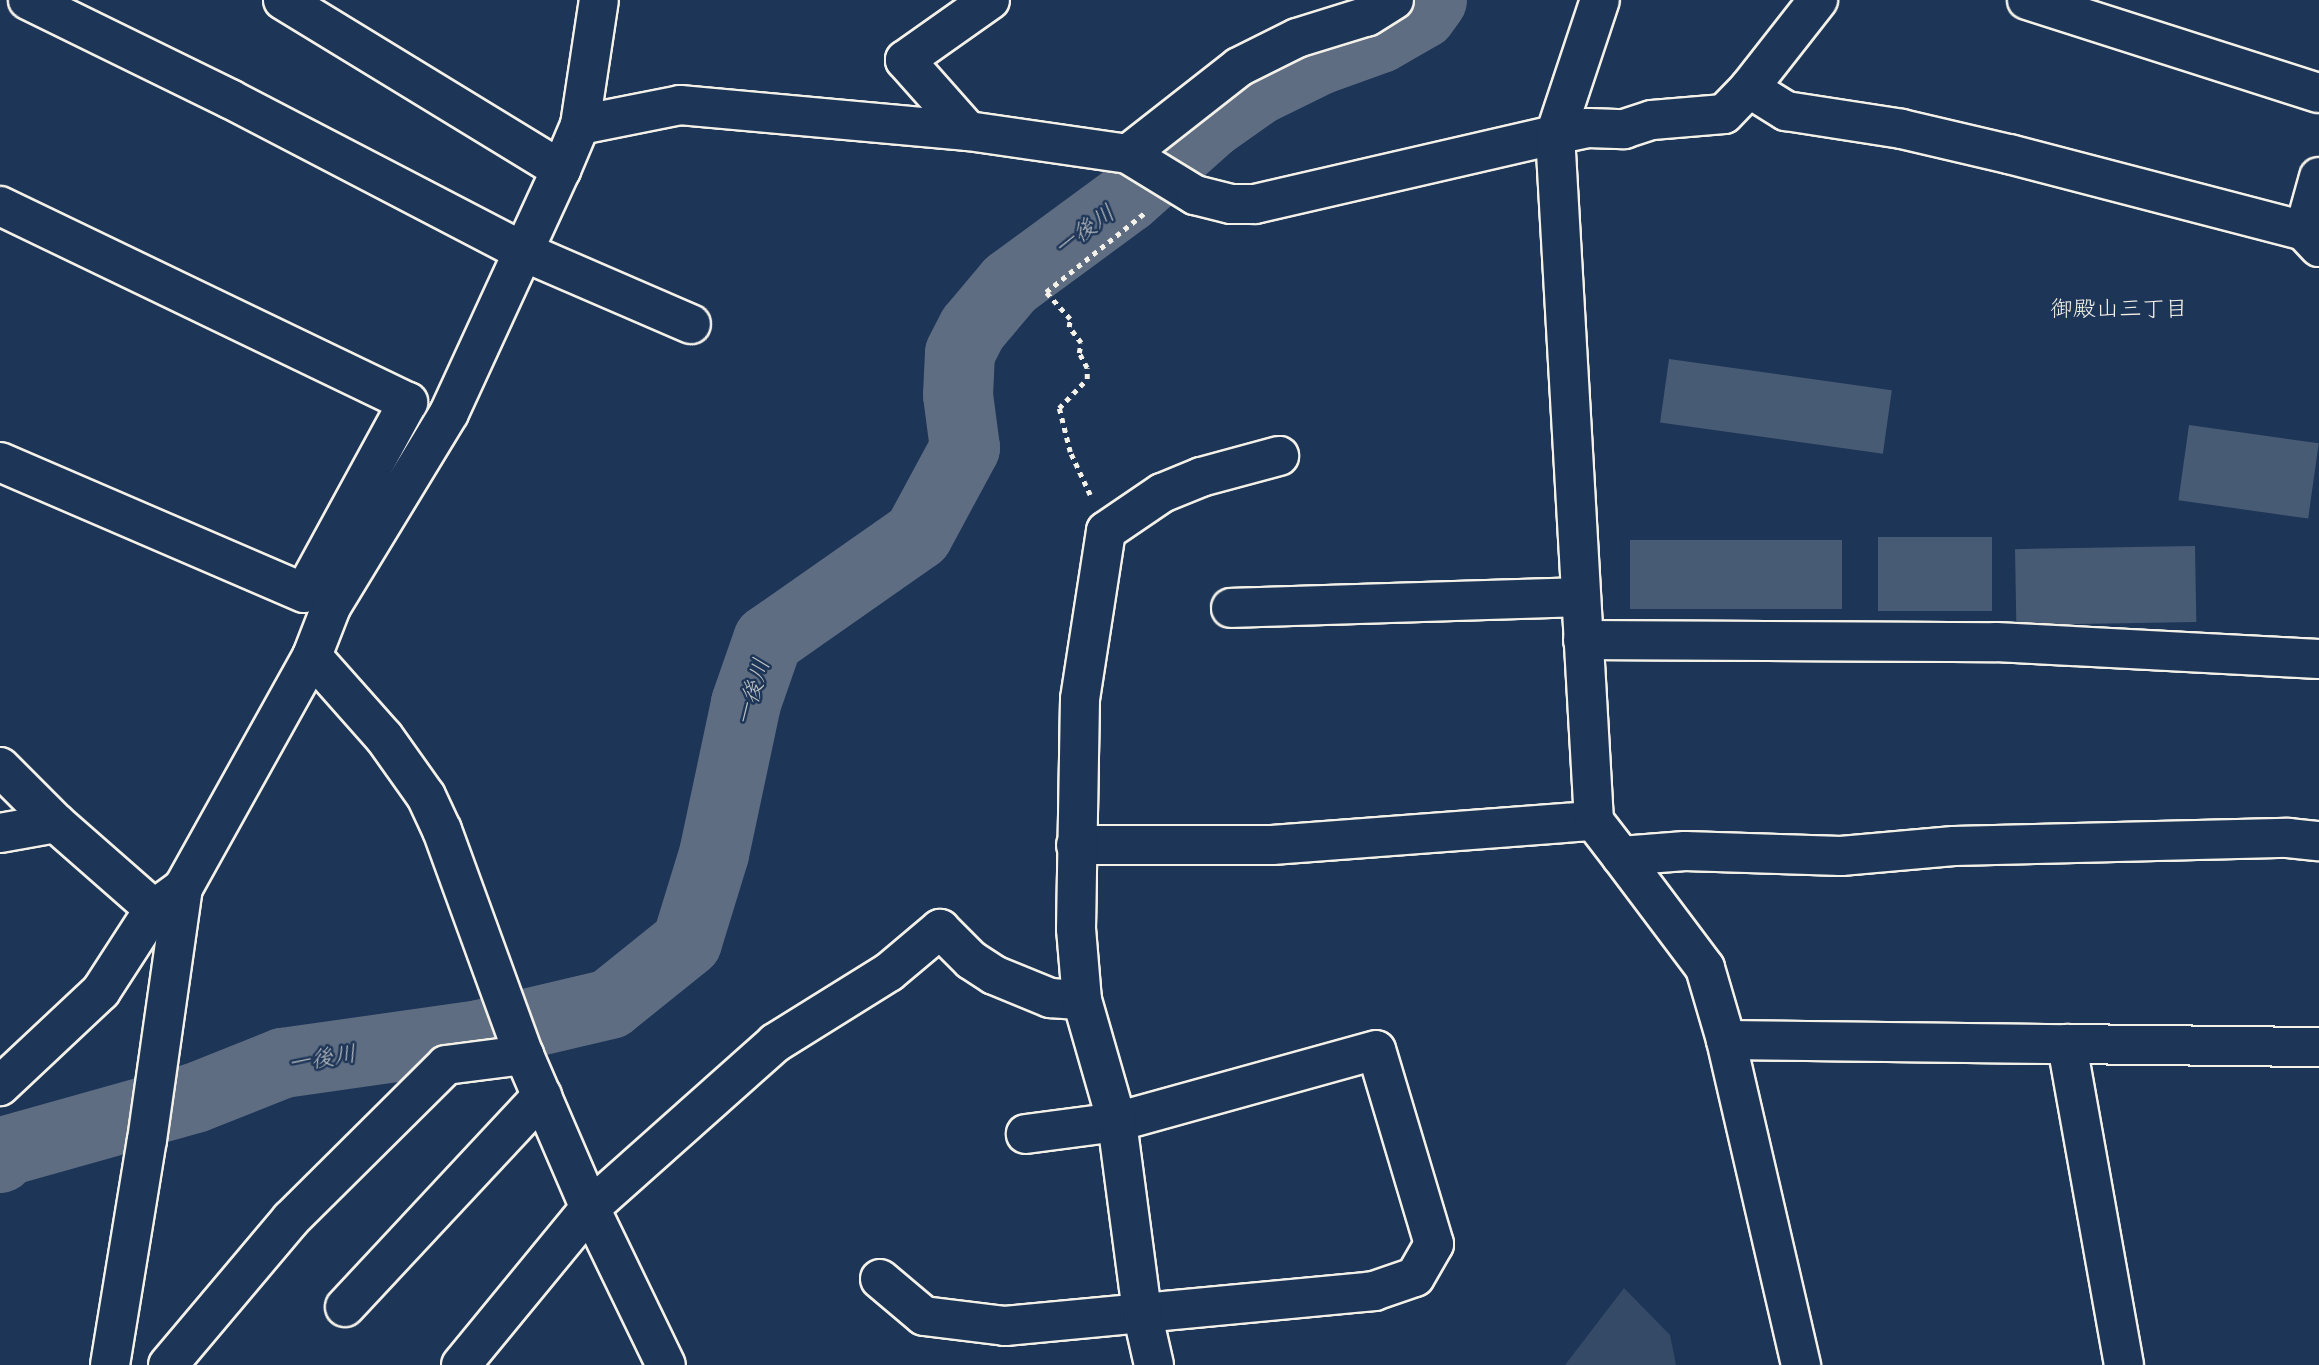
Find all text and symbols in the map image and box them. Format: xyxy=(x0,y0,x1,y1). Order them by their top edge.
water label: 一後川 xyxy=(1048,199,1120,261)
district label: 御殿山三丁目 xyxy=(2050,294,2188,322)
water label: 一後川 xyxy=(729,655,775,729)
water label: 一後川 xyxy=(286,1039,358,1077)

